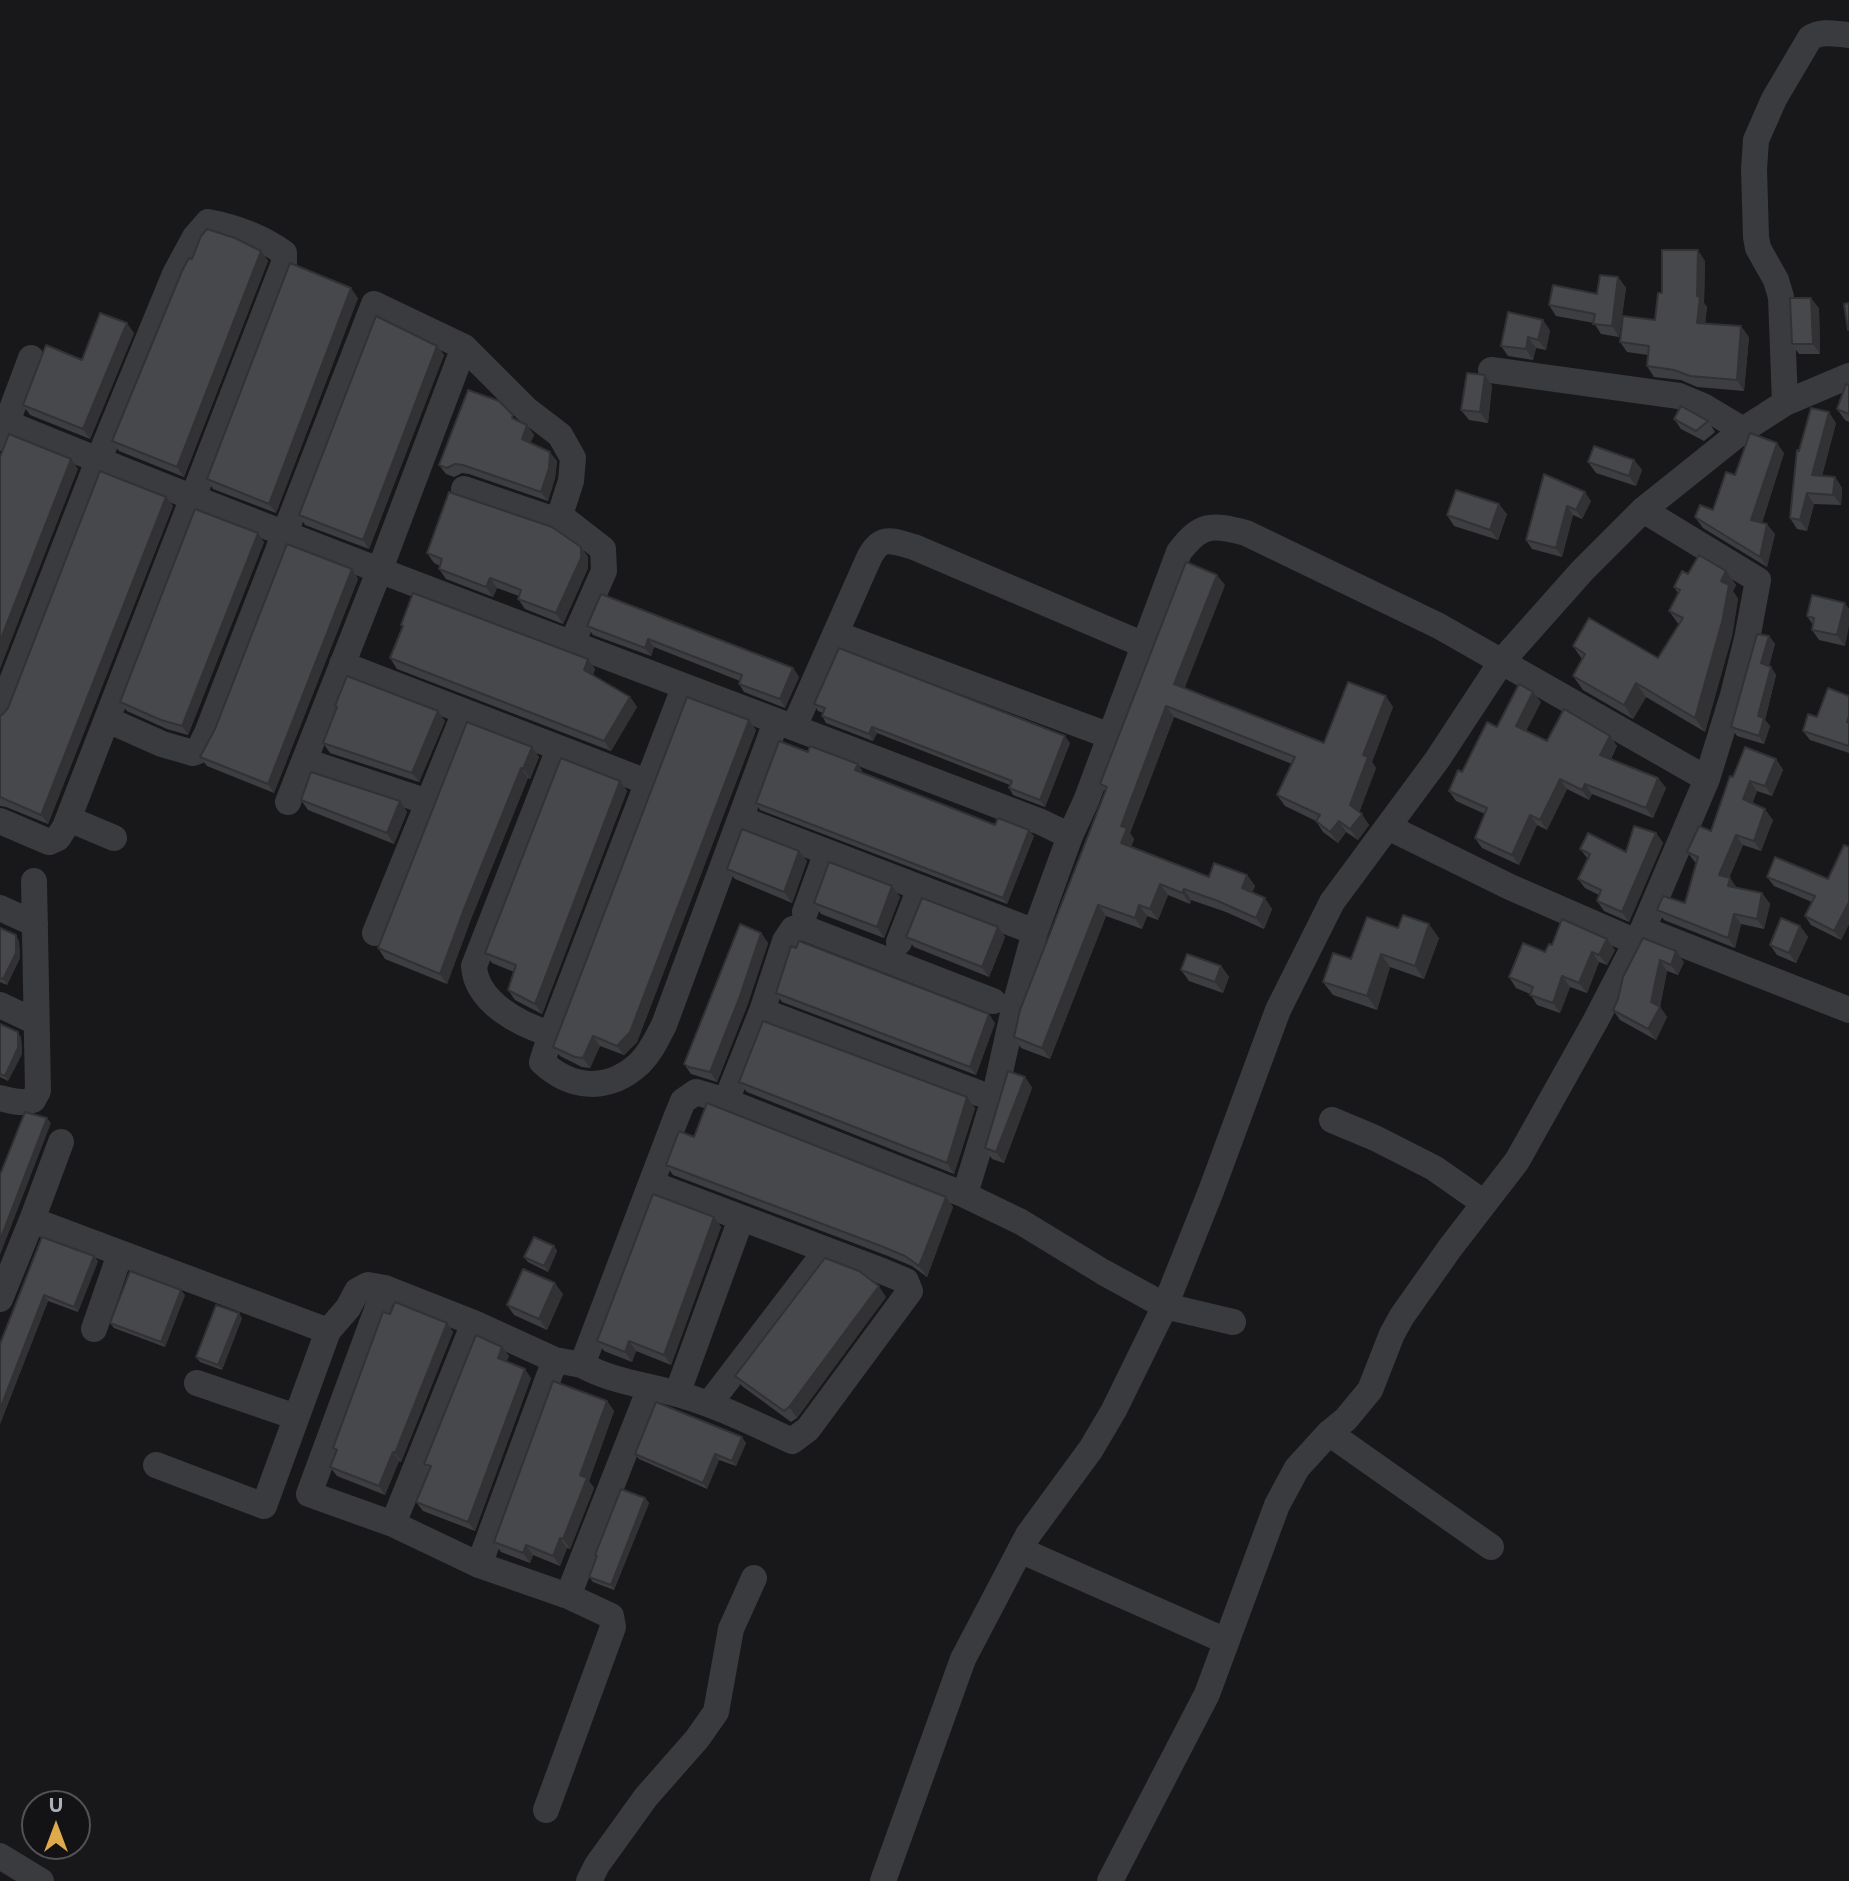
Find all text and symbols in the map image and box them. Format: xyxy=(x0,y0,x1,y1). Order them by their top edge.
north arrow xyxy=(21,1790,91,1860)
text: U xyxy=(49,1794,63,1817)

